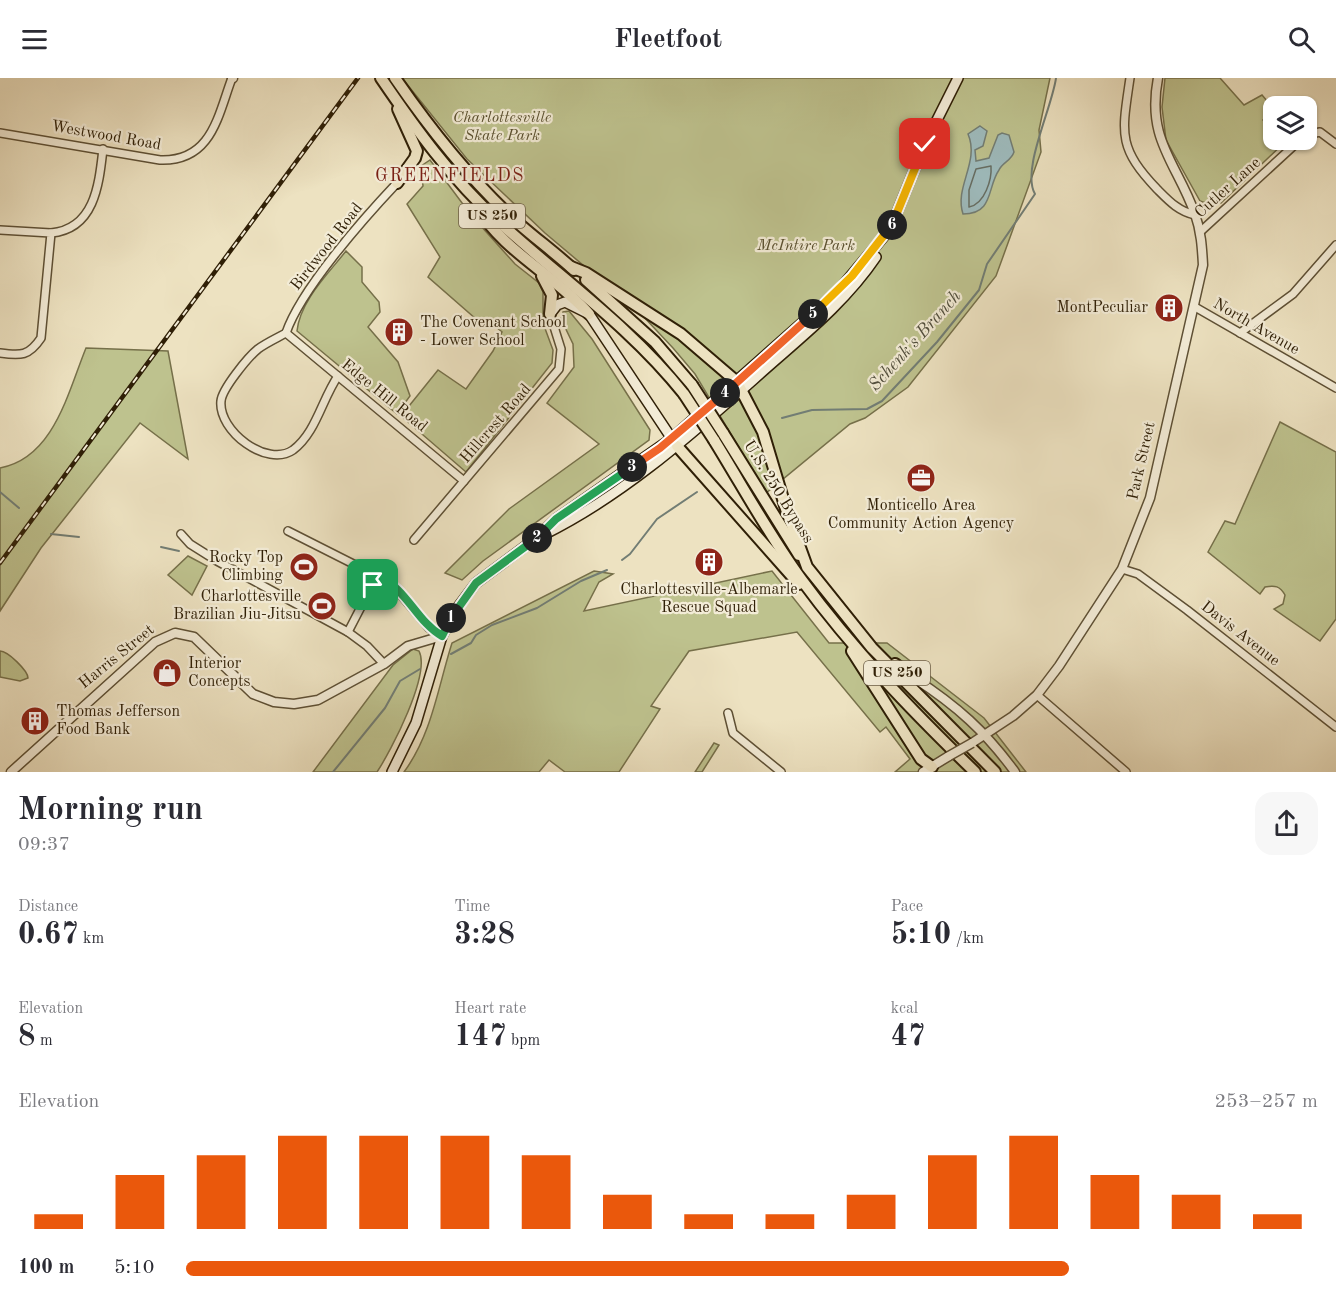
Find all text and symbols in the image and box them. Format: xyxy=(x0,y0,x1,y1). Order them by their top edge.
icon: menu xyxy=(18,23,51,56)
icon: search xyxy=(1285,23,1318,56)
text: Fleetfoot xyxy=(614,26,722,53)
map controls xyxy=(1263,96,1317,150)
button: layers xyxy=(1263,96,1317,150)
park label: Charlottesville Skate Park xyxy=(453,110,552,144)
street label: Westwood Road xyxy=(50,118,162,154)
pin xyxy=(899,118,950,169)
icon: check xyxy=(908,127,941,160)
street label: Cutler Lane xyxy=(1192,155,1264,221)
district label: GREENFIELDS xyxy=(375,167,525,185)
street label: Birdwood Road xyxy=(288,200,366,294)
road number: US 250 xyxy=(459,204,525,228)
pin: 6 xyxy=(877,210,907,240)
text: 6 xyxy=(887,217,897,233)
park label: McIntire Park xyxy=(756,238,855,254)
water label: Schenk's Branch xyxy=(865,287,965,395)
building icon: MontPeculiar xyxy=(1153,292,1185,324)
street label: North Avenue xyxy=(1210,296,1302,358)
pin: 5 xyxy=(798,299,828,329)
place label: MontPeculiar xyxy=(1056,300,1148,316)
text: 5 xyxy=(808,306,818,322)
place label: The Covenant School - Lower School xyxy=(420,315,566,349)
building icon: The Covenant School - Lower School xyxy=(383,316,415,348)
street label: Edge Hill Road xyxy=(338,357,430,435)
pin: 4 xyxy=(710,378,740,408)
street label: Hillcrest Road xyxy=(457,381,535,467)
text: 4 xyxy=(720,385,730,401)
street label: Park Street xyxy=(1125,420,1159,502)
street label: U.S. 250 Bypass xyxy=(740,438,816,546)
pin: 3 xyxy=(617,452,647,482)
text: 3 xyxy=(627,459,637,475)
office icon: Monticello Area Community Action Agency xyxy=(905,462,937,494)
place label: Monticello Area Community Action Agency xyxy=(828,498,1015,532)
pin: 2 xyxy=(522,523,552,553)
text: 2 xyxy=(532,530,542,546)
building icon: Charlottesville-Albemarle Rescue Squad xyxy=(693,546,725,578)
place label: Rocky Top Climbing xyxy=(209,550,283,584)
sports icon: Rocky Top Climbing xyxy=(288,551,320,583)
pin xyxy=(347,559,398,610)
icon: arrive xyxy=(356,568,389,601)
place label: Charlottesville-Albemarle Rescue Squad xyxy=(620,582,798,616)
place label: Charlottesville Brazilian Jiu-Jitsu xyxy=(173,589,301,623)
sports icon: Charlottesville Brazilian Jiu-Jitsu xyxy=(306,590,338,622)
street label: Davis Avenue xyxy=(1198,598,1282,670)
pin: 1 xyxy=(436,603,466,633)
text: 1 xyxy=(446,610,456,626)
street label: Harris Street xyxy=(76,622,158,692)
place label: Interior Concepts xyxy=(188,656,251,690)
shop icon: Interior Concepts xyxy=(151,657,183,689)
road number: US 250 xyxy=(864,661,930,685)
place label: Thomas Jefferson Food Bank xyxy=(56,704,180,738)
building icon: Thomas Jefferson Food Bank xyxy=(19,705,51,737)
button: share xyxy=(1255,792,1318,855)
text: Morning run xyxy=(18,794,203,827)
text: 09:37 xyxy=(18,835,70,855)
text: Distance xyxy=(18,899,78,915)
text: Time xyxy=(454,899,490,915)
text: Pace xyxy=(891,899,923,915)
text: 0.67 xyxy=(18,920,79,950)
text: 3:28 xyxy=(454,920,515,950)
text: 5:10 xyxy=(891,920,951,950)
text: km xyxy=(79,931,104,947)
text: /km xyxy=(951,931,984,947)
text: Elevation xyxy=(18,1001,83,1017)
text: Heart rate xyxy=(454,1001,526,1017)
text: kcal xyxy=(891,1001,918,1017)
text: 8 xyxy=(18,1022,35,1052)
text: 147 xyxy=(454,1022,507,1052)
text: 47 xyxy=(891,1022,925,1052)
text: m xyxy=(35,1033,53,1049)
text: bpm xyxy=(507,1033,540,1049)
text: Elevation xyxy=(18,1092,99,1112)
text: 253–257 m xyxy=(1215,1092,1318,1112)
text: 100 m xyxy=(18,1258,74,1278)
text: 5:10 xyxy=(114,1258,154,1278)

